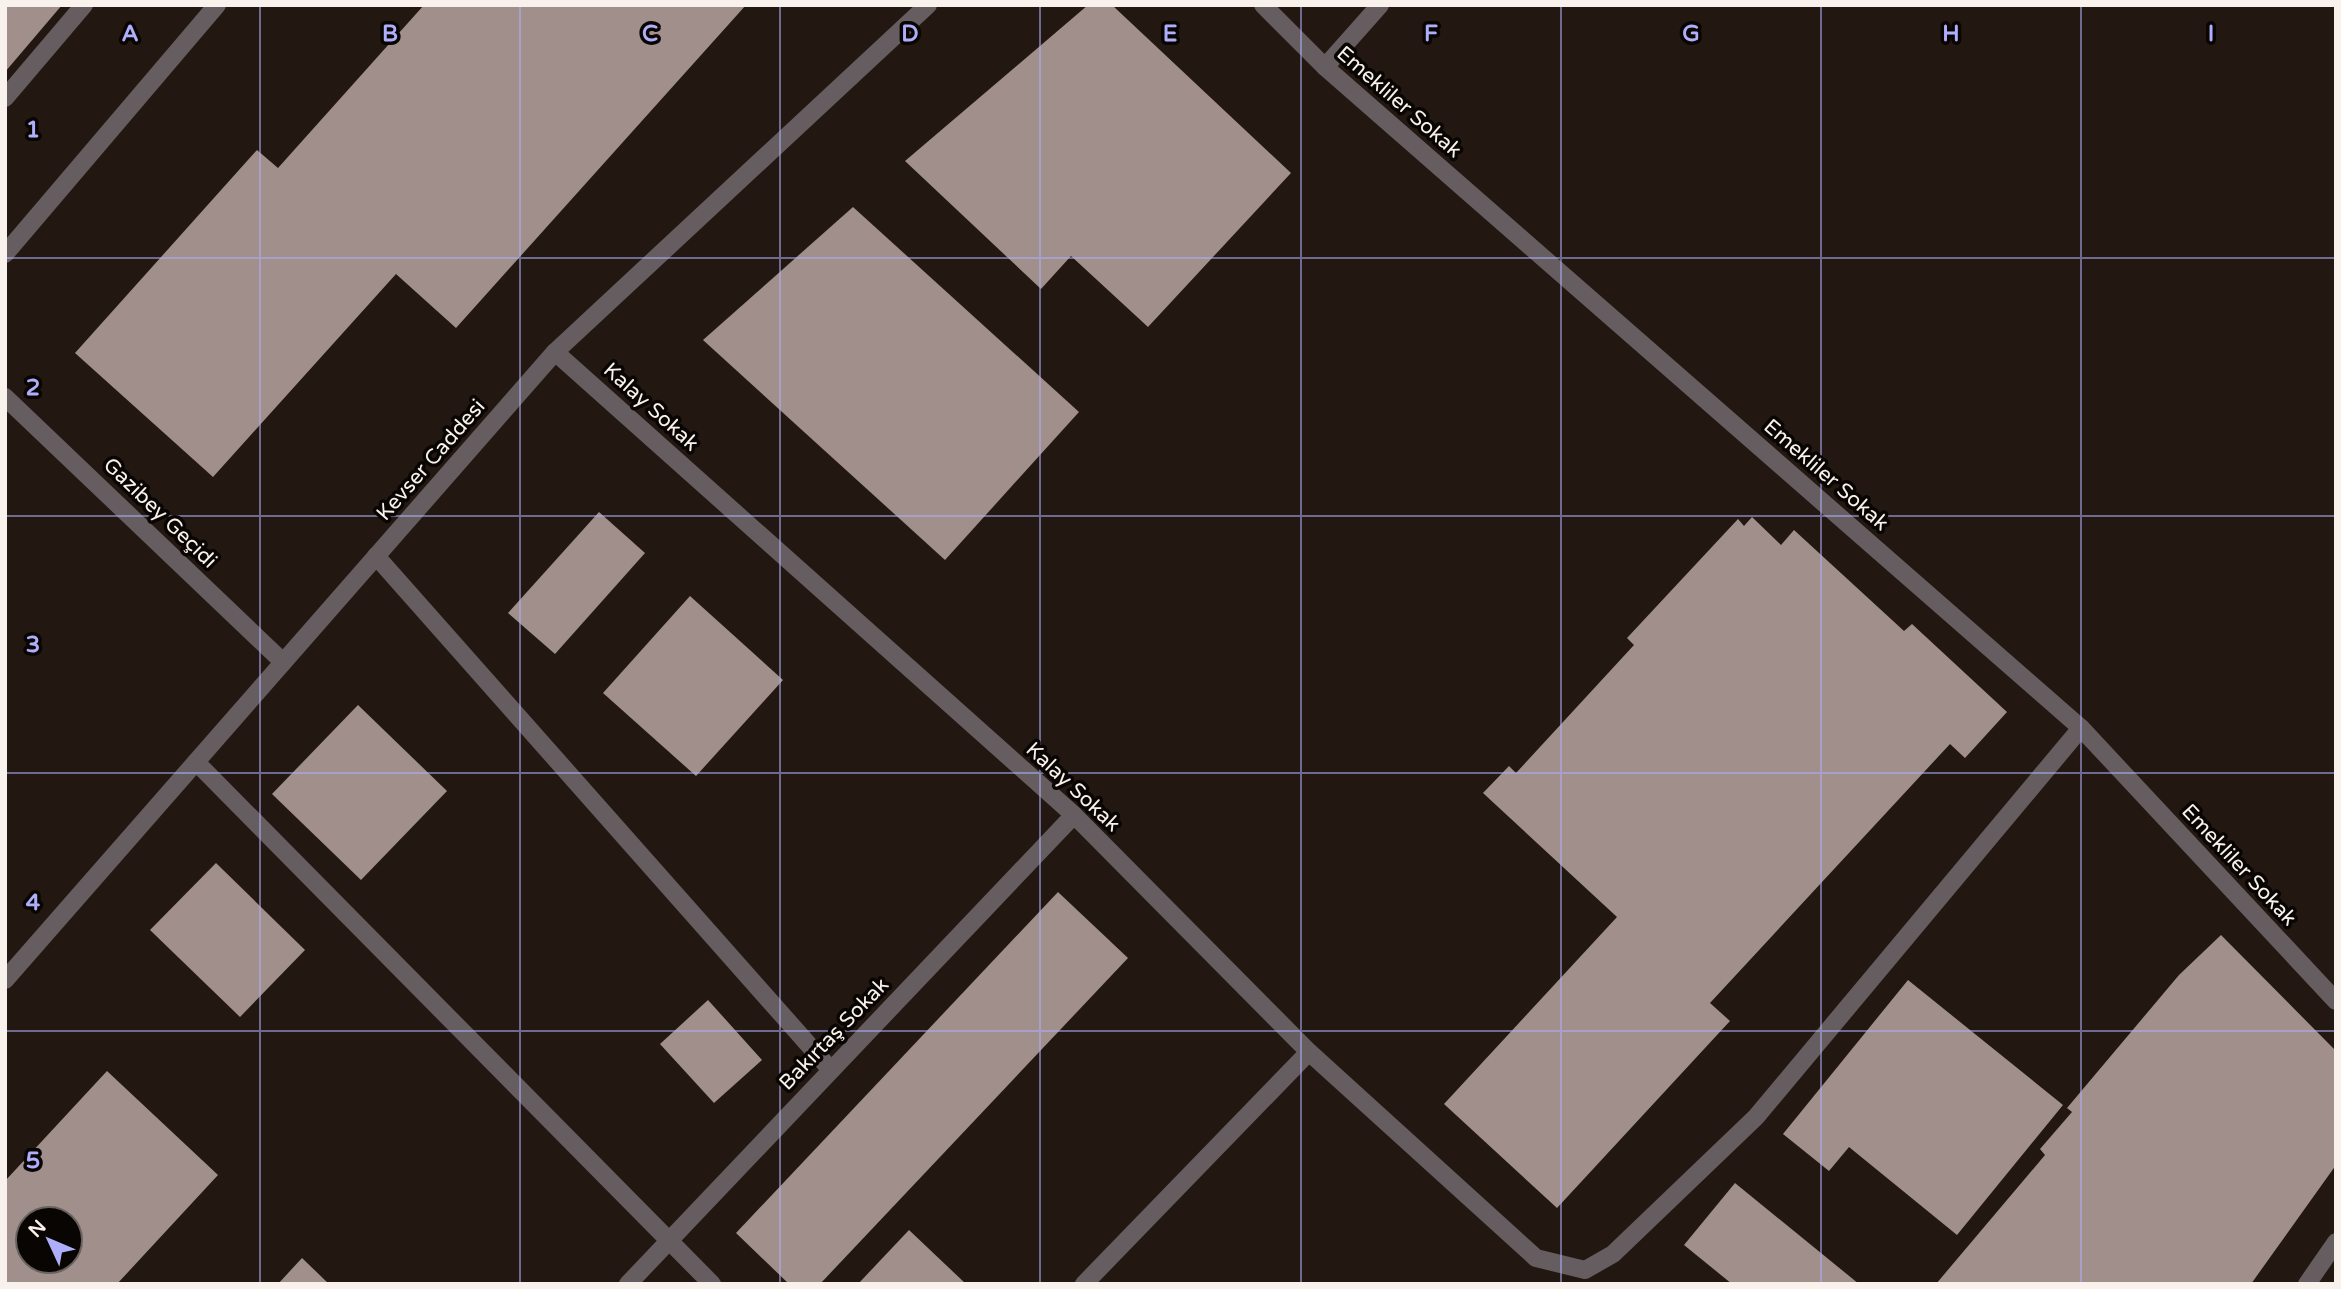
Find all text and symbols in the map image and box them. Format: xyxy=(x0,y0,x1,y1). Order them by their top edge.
text: A xyxy=(121,20,139,48)
text: B xyxy=(382,20,398,48)
text: C xyxy=(642,20,658,48)
text: D xyxy=(901,20,919,48)
text: E xyxy=(1163,20,1177,48)
text: F xyxy=(1424,20,1438,48)
text: G xyxy=(1682,20,1700,48)
text: H xyxy=(1942,20,1960,48)
text: I xyxy=(2208,20,2214,48)
street label: Emekliler Sokak xyxy=(1332,41,1466,163)
text: 1 xyxy=(26,116,40,144)
street label: Kalay Sokak xyxy=(598,358,704,456)
text: 2 xyxy=(26,374,40,402)
street label: Kevser Caddesi xyxy=(372,394,490,526)
street label: Emekliler Sokak xyxy=(1759,414,1893,536)
street label: Gazibey Geçidi xyxy=(98,453,222,573)
text: 3 xyxy=(26,631,40,659)
street label: Kalay Sokak xyxy=(1021,737,1125,837)
street label: Emekliler Sokak xyxy=(2176,799,2302,931)
text: 4 xyxy=(26,889,41,917)
street label: Bakırtaş Sokak xyxy=(774,973,894,1095)
text: 5 xyxy=(26,1147,40,1175)
north arrow xyxy=(14,1205,84,1275)
text: N xyxy=(24,1216,51,1242)

